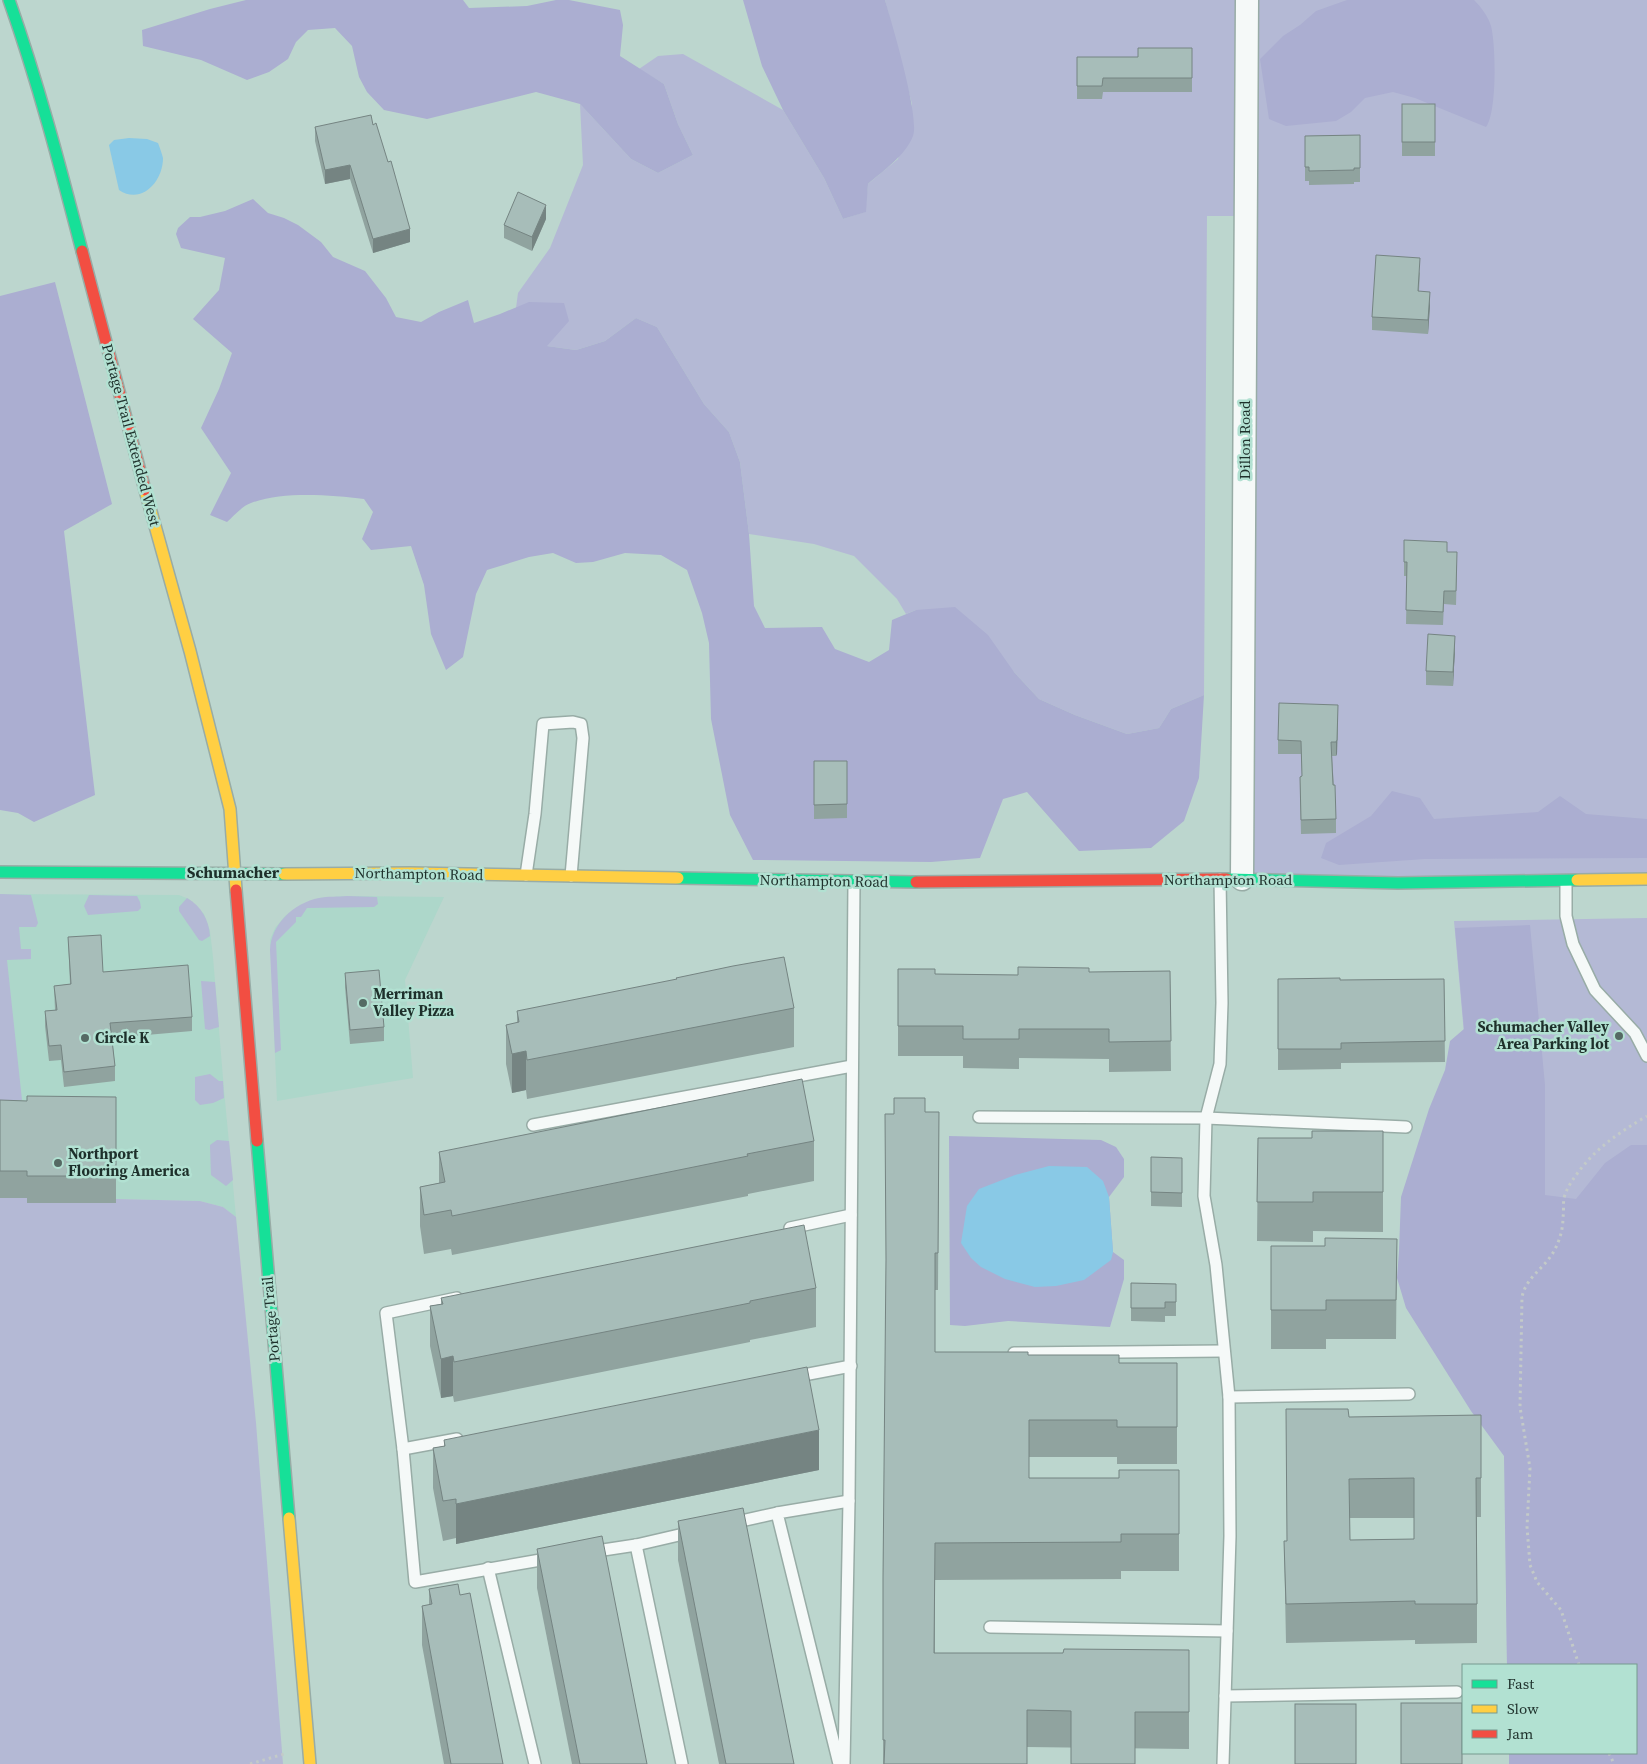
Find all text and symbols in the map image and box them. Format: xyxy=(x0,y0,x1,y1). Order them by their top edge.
street label: Portage Trail Extended West xyxy=(97,341,166,528)
street label: Dillon Road xyxy=(1234,400,1255,479)
district label: Schumacher xyxy=(187,861,280,883)
street label: Northampton Road xyxy=(354,862,484,885)
street label: Northampton Road xyxy=(759,869,889,892)
street label: Northampton Road xyxy=(1164,869,1293,890)
place label: Merriman Valley Pizza xyxy=(373,983,455,1021)
marker: Merriman Valley Pizza xyxy=(357,997,369,1009)
place label: Schumacher Valley Area Parking lot xyxy=(1477,1016,1610,1054)
place label: Circle K xyxy=(95,1027,150,1048)
marker: Schumacher Valley Area Parking lot xyxy=(1613,1030,1625,1042)
marker: Circle K xyxy=(79,1032,91,1044)
place label: Northport Flooring America xyxy=(68,1143,191,1181)
marker: Northport Flooring America xyxy=(52,1157,64,1169)
street label: Portage Trail xyxy=(256,1275,285,1363)
legend xyxy=(1462,1664,1637,1754)
text: Fast xyxy=(1507,1673,1534,1694)
text: Slow xyxy=(1507,1698,1539,1719)
text: Jam xyxy=(1506,1723,1534,1744)

